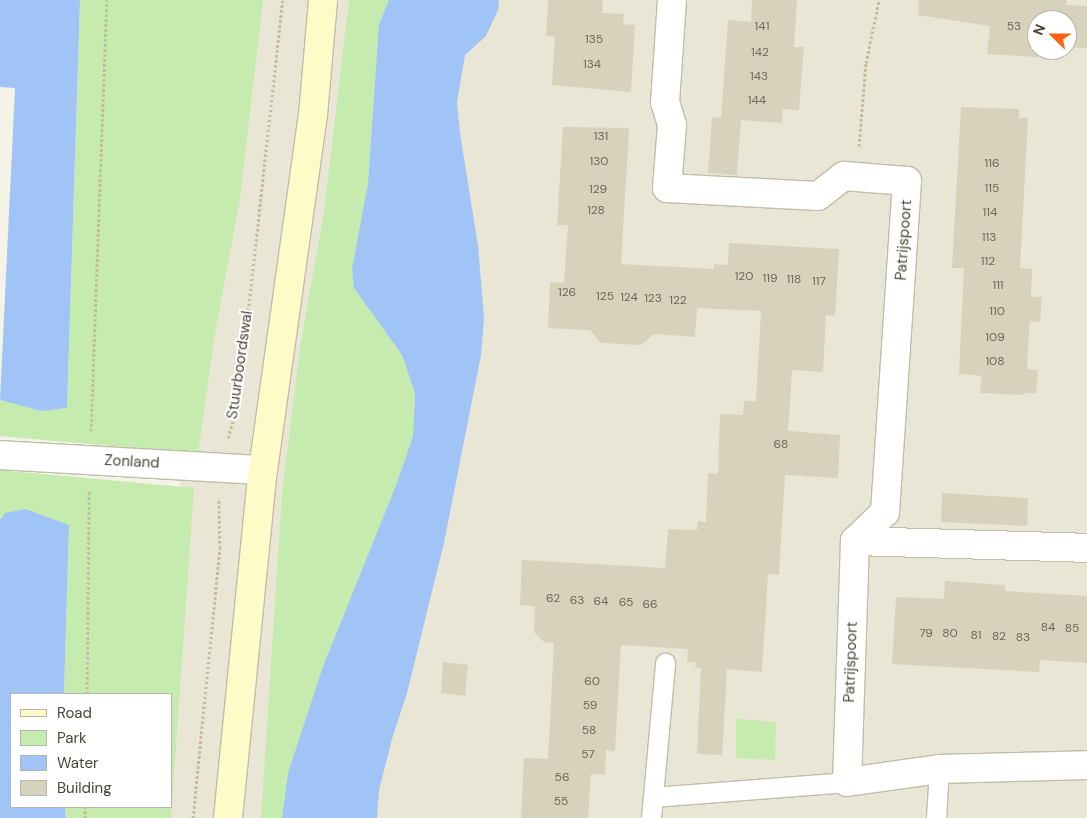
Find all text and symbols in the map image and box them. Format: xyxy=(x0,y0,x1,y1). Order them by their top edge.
north arrow xyxy=(1027,10,1077,60)
house number: 141 xyxy=(755,20,769,34)
house number: 53 xyxy=(1007,20,1021,34)
text: N xyxy=(1029,22,1049,38)
house number: 135 xyxy=(585,33,603,47)
house number: 142 xyxy=(751,46,769,60)
house number: 134 xyxy=(583,58,601,72)
house number: 143 xyxy=(750,70,768,84)
house number: 144 xyxy=(748,94,766,108)
house number: 131 xyxy=(594,130,608,144)
house number: 130 xyxy=(589,155,609,169)
house number: 116 xyxy=(984,157,1000,171)
house number: 115 xyxy=(985,182,999,196)
house number: 129 xyxy=(589,183,607,197)
street label: Patrijspoort xyxy=(892,199,916,281)
house number: 128 xyxy=(587,204,605,218)
house number: 114 xyxy=(983,206,997,220)
house number: 113 xyxy=(982,231,996,245)
house number: 112 xyxy=(981,255,995,269)
house number: 120 xyxy=(735,270,753,284)
house number: 119 xyxy=(762,272,778,286)
house number: 118 xyxy=(787,273,801,287)
house number: 117 xyxy=(812,275,826,289)
house number: 111 xyxy=(992,279,1004,293)
house number: 126 xyxy=(558,286,576,300)
house number: 125 xyxy=(596,290,614,304)
house number: 124 xyxy=(620,291,638,305)
house number: 123 xyxy=(644,292,662,306)
house number: 122 xyxy=(669,294,687,308)
house number: 110 xyxy=(989,305,1005,319)
street label: Stuurboordswal xyxy=(223,310,257,420)
house number: 109 xyxy=(985,331,1005,345)
house number: 108 xyxy=(985,355,1005,369)
house number: 68 xyxy=(774,438,788,452)
street label: Zonland xyxy=(104,452,160,472)
house number: 62 xyxy=(546,592,560,606)
house number: 63 xyxy=(570,594,584,608)
house number: 64 xyxy=(594,595,608,609)
house number: 65 xyxy=(619,596,633,610)
house number: 66 xyxy=(642,598,658,612)
street label: Patrijspoort xyxy=(841,621,861,703)
house number: 84 xyxy=(1041,621,1055,635)
house number: 85 xyxy=(1065,622,1079,636)
house number: 79 xyxy=(919,627,933,641)
house number: 80 xyxy=(942,627,958,641)
house number: 81 xyxy=(971,629,981,643)
house number: 82 xyxy=(992,630,1006,644)
house number: 83 xyxy=(1016,631,1030,645)
house number: 60 xyxy=(584,675,600,689)
legend xyxy=(10,693,172,808)
house number: 59 xyxy=(583,699,597,713)
text: Road xyxy=(57,703,92,723)
house number: 58 xyxy=(582,724,596,738)
text: Park xyxy=(57,728,87,748)
house number: 57 xyxy=(581,748,595,762)
text: Water xyxy=(57,753,98,773)
house number: 56 xyxy=(555,771,569,785)
text: Building xyxy=(57,778,112,798)
house number: 55 xyxy=(554,795,568,809)

